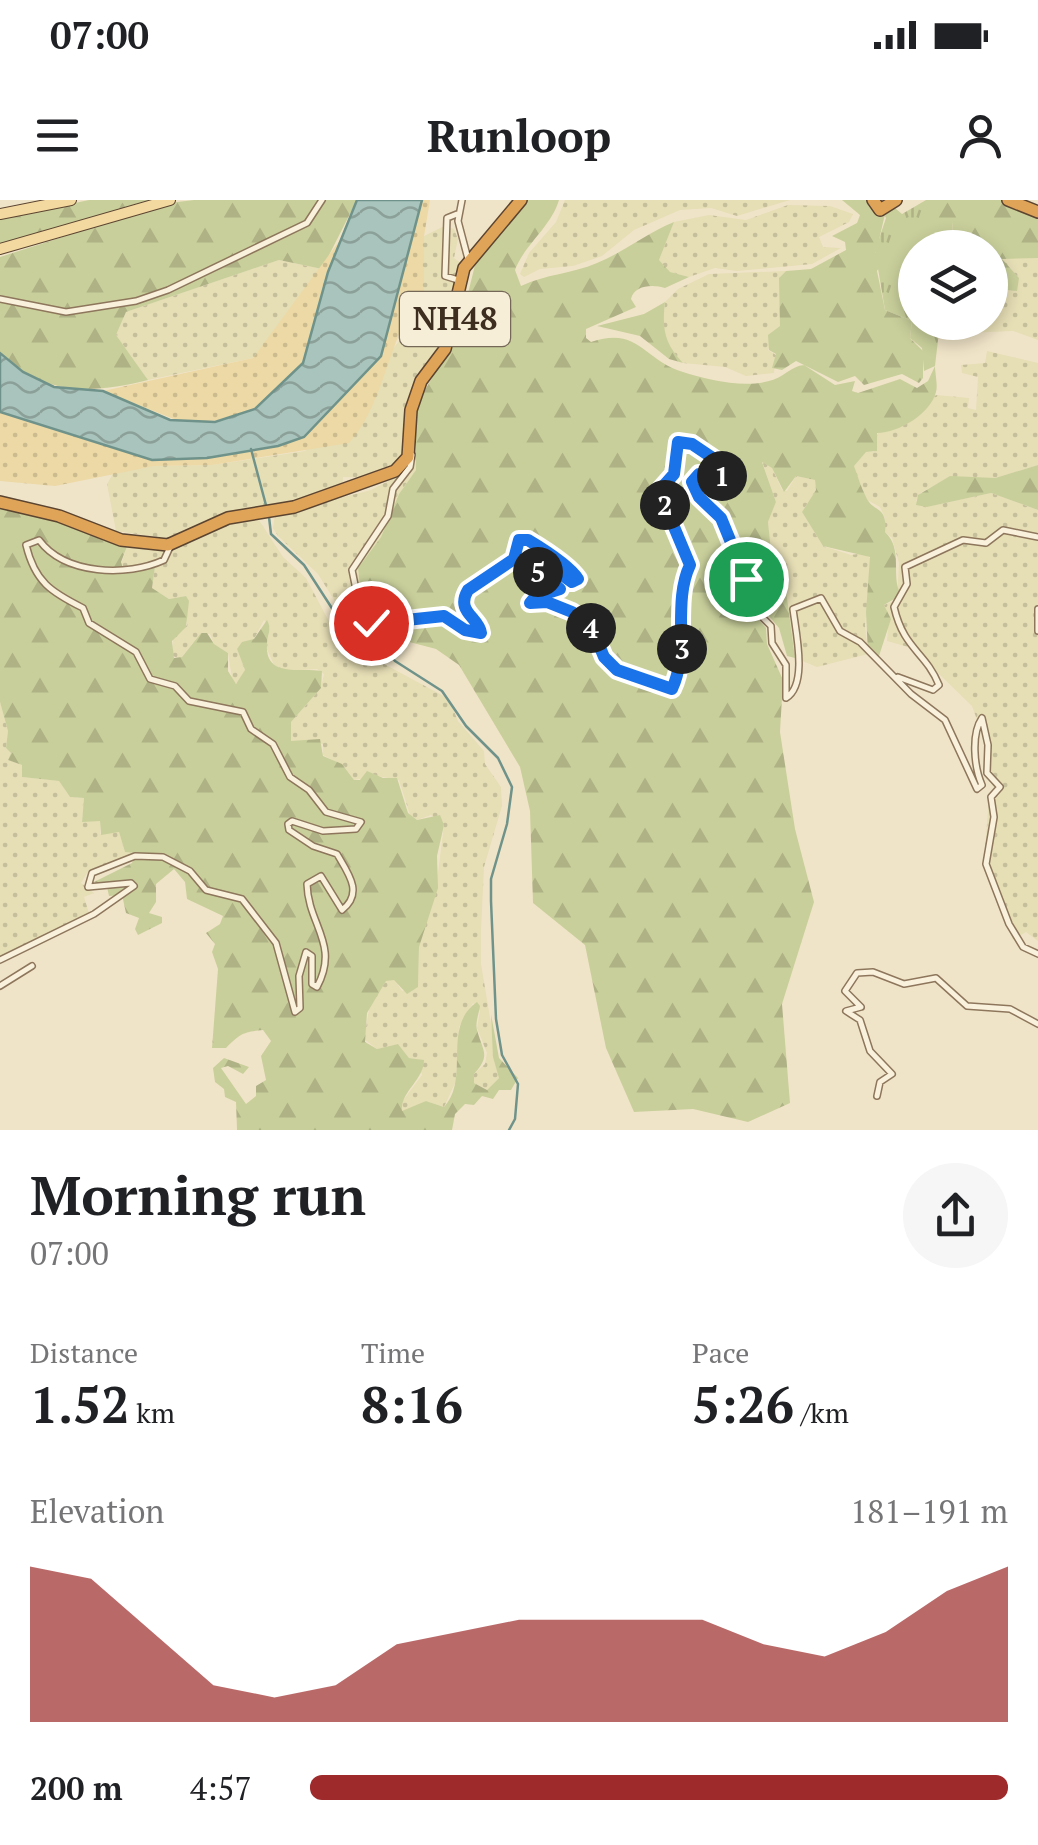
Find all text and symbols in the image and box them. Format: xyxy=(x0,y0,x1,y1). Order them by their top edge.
text: 07:00 xyxy=(50,10,149,60)
text: Runloop xyxy=(427,105,611,165)
icon: menu xyxy=(30,108,85,163)
icon: person xyxy=(953,108,1008,163)
map controls xyxy=(898,230,1008,340)
button: layers xyxy=(898,230,1008,340)
road number: NH48 xyxy=(400,292,510,346)
pin: 1 xyxy=(697,451,747,501)
text: 1 xyxy=(714,457,730,494)
pin: 2 xyxy=(640,480,690,530)
text: 2 xyxy=(657,486,673,523)
pin xyxy=(704,537,789,622)
pin: 5 xyxy=(513,547,563,597)
icon: arrive xyxy=(719,552,774,607)
text: 5 xyxy=(530,553,546,590)
pin xyxy=(329,581,414,666)
icon: check xyxy=(344,596,399,651)
pin: 4 xyxy=(566,603,616,653)
text: 4 xyxy=(583,609,599,646)
pin: 3 xyxy=(657,624,707,674)
text: 3 xyxy=(674,630,690,667)
text: Morning run xyxy=(30,1158,366,1231)
button: share xyxy=(903,1163,1008,1268)
text: 07:00 xyxy=(30,1232,109,1274)
text: Distance xyxy=(30,1334,138,1371)
text: Time xyxy=(361,1334,425,1371)
text: Pace xyxy=(692,1334,749,1371)
text: 1.52 xyxy=(30,1371,130,1437)
text: 8:16 xyxy=(361,1371,463,1437)
text: 5:26 xyxy=(692,1371,794,1437)
text: km xyxy=(130,1394,175,1431)
text: /km xyxy=(794,1394,849,1431)
text: Elevation xyxy=(30,1490,164,1532)
text: 181–191 m xyxy=(850,1490,1008,1532)
text: 200 m xyxy=(30,1767,122,1809)
text: 4:57 xyxy=(190,1767,252,1809)

